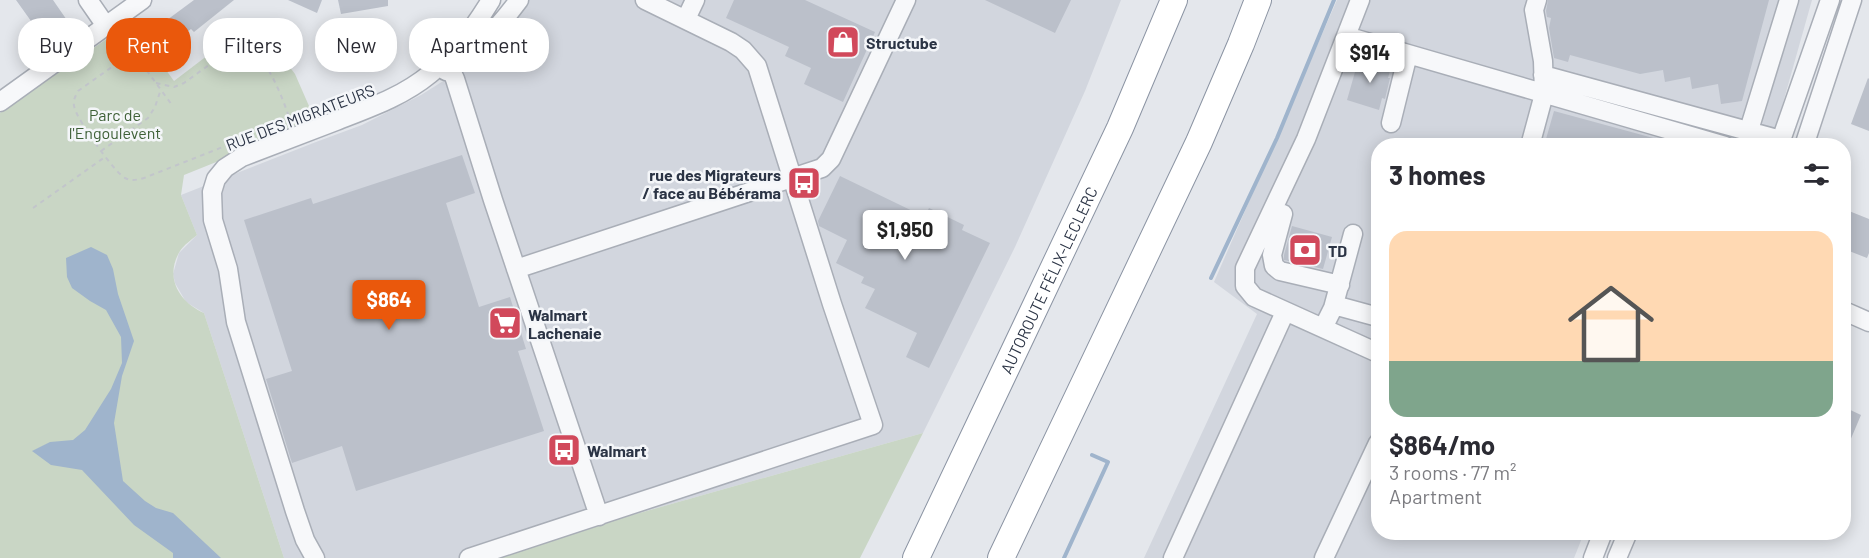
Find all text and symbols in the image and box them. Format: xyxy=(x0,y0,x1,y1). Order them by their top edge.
chip: Buy xyxy=(18,18,94,72)
chip: Rent xyxy=(106,18,191,72)
chip: Filters xyxy=(203,18,303,72)
chip: New xyxy=(315,18,397,72)
chip: Apartment xyxy=(409,18,549,72)
shop icon: Structube xyxy=(825,24,861,60)
place label: Structube xyxy=(866,33,938,52)
pin: $914 xyxy=(1334,33,1406,84)
text: $914 xyxy=(1350,40,1390,64)
street label: RUE DES MIGRATEURS xyxy=(223,80,377,154)
park label: Parc de l'Engoulevent xyxy=(69,105,161,142)
icon: filters xyxy=(1800,158,1833,191)
text: 3 homes xyxy=(1389,159,1486,190)
place label: rue des Migrateurs / face au Bébérama xyxy=(642,165,781,202)
bus stop icon: rue des Migrateurs / face au Bébérama xyxy=(786,165,822,201)
street label: AUTOROUTE FÉLIX-LECLERC xyxy=(996,183,1100,376)
pin: $1,950 xyxy=(856,210,954,261)
text: $1,950 xyxy=(877,217,933,241)
bank icon: TD xyxy=(1287,232,1323,268)
place label: TD xyxy=(1328,241,1347,260)
icon: home xyxy=(1557,270,1665,378)
pin: $864 xyxy=(353,280,425,331)
text: $864 xyxy=(366,287,412,311)
supermarket icon: Walmart Lachenaie xyxy=(487,305,523,341)
place label: Walmart Lachenaie xyxy=(528,305,602,342)
text: $864/mo xyxy=(1389,429,1495,460)
bus stop icon: Walmart xyxy=(546,432,582,468)
place label: Walmart xyxy=(587,441,647,460)
text: 3 rooms · 77 m² xyxy=(1389,460,1517,484)
text: Apartment xyxy=(1389,484,1482,508)

